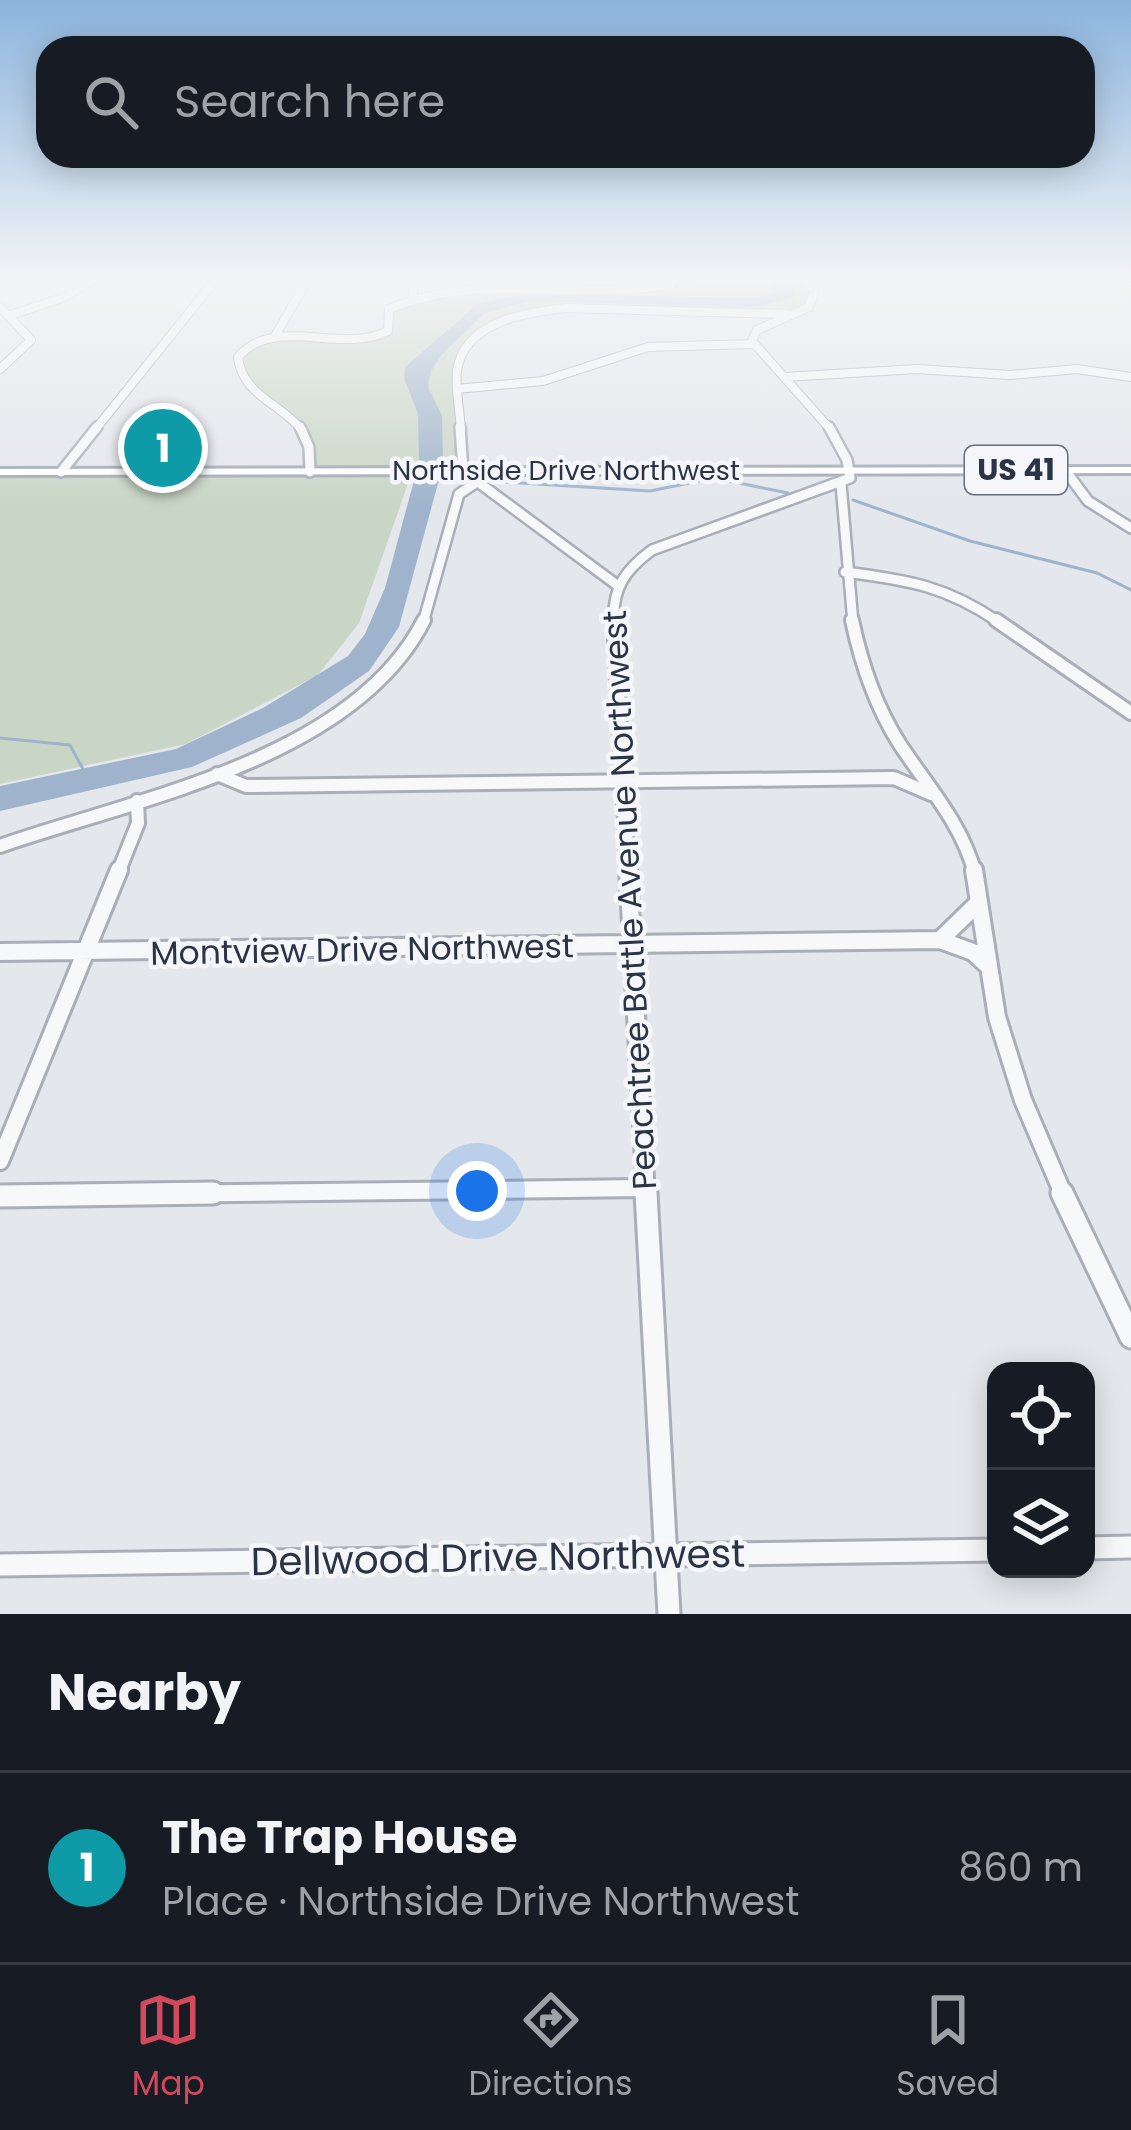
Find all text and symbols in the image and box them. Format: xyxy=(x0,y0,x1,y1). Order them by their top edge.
search box xyxy=(36,36,1095,168)
icon: search xyxy=(78,69,144,135)
text: Search here xyxy=(174,70,445,133)
pin: 1 xyxy=(124,403,202,493)
road number: US 41 xyxy=(965,446,1067,494)
street label: Northside Drive Northwest xyxy=(392,452,740,489)
street label: Peachtree Battle Avenue Northwest xyxy=(591,609,668,1191)
street label: Montview Drive Northwest xyxy=(150,922,574,977)
your location xyxy=(447,1161,507,1221)
map controls xyxy=(987,1362,1095,1578)
button: locate xyxy=(987,1362,1095,1470)
button: layers xyxy=(987,1470,1095,1578)
street label: Dellwood Drive Northwest xyxy=(250,1526,746,1589)
text: Nearby xyxy=(48,1656,241,1728)
text: The Trap House xyxy=(162,1806,517,1869)
text: 1 xyxy=(80,1840,94,1895)
text: 860 m xyxy=(959,1840,1083,1895)
text: Place · Northside Drive Northwest xyxy=(162,1874,799,1929)
tab: Map xyxy=(132,1987,205,2109)
tab: Directions xyxy=(469,1987,632,2109)
tab: Saved xyxy=(896,1987,999,2109)

